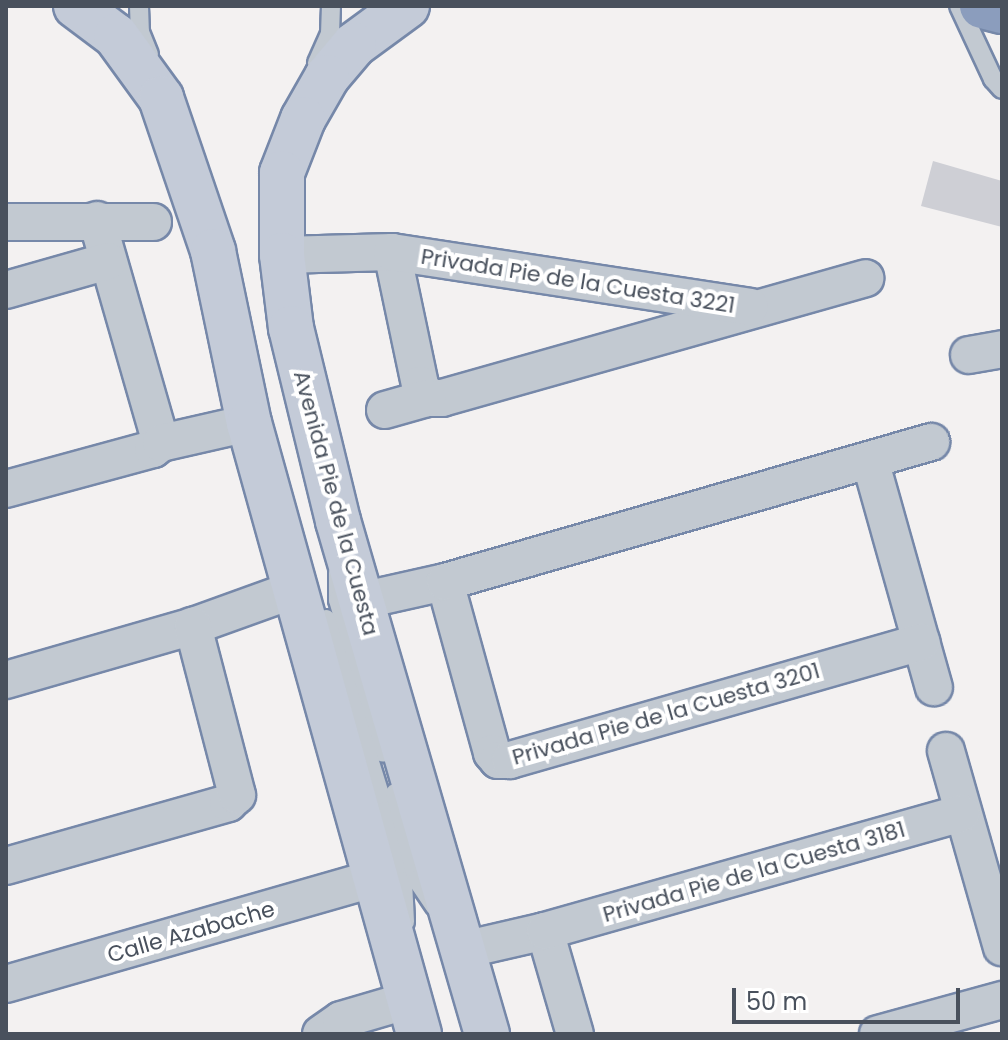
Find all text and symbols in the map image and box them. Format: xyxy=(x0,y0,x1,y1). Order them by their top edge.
street label: Privada Pie de la Cuesta 3221 xyxy=(419,243,737,319)
street label: Avenida Pie de la Cuesta xyxy=(288,368,384,638)
street label: Privada Pie de la Cuesta 3201 xyxy=(509,657,823,771)
street label: Privada Pie de la Cuesta 3181 xyxy=(600,816,908,928)
street label: Calle Azabache xyxy=(104,896,278,968)
scale bar xyxy=(736,972,964,1022)
text: 50 m xyxy=(746,985,807,1018)

